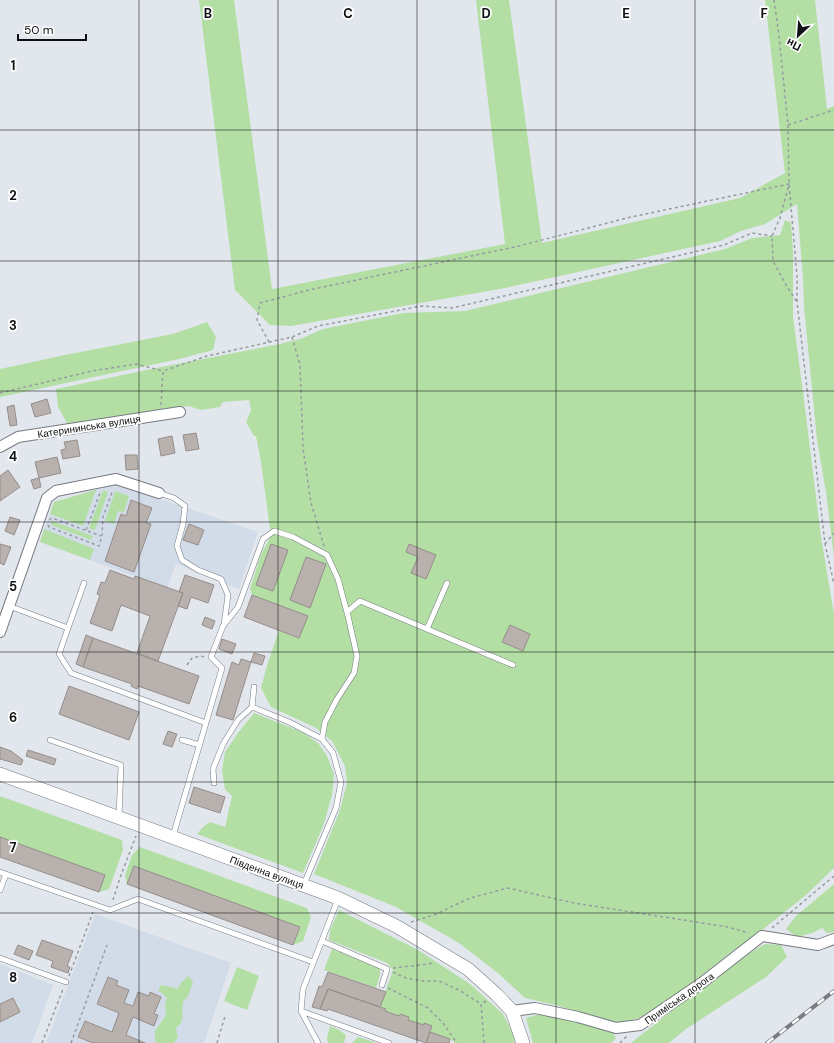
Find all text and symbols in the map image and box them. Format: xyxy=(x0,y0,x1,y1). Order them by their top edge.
text: B xyxy=(204,5,212,22)
text: C xyxy=(343,5,353,22)
text: D xyxy=(481,5,491,22)
text: E xyxy=(622,5,630,22)
text: F xyxy=(760,5,768,22)
scale bar xyxy=(18,16,86,42)
north arrow xyxy=(778,16,818,56)
text: 50 m xyxy=(24,22,53,38)
text: Пн xyxy=(784,36,803,54)
text: 1 xyxy=(11,57,15,74)
text: 2 xyxy=(9,187,17,204)
text: 3 xyxy=(9,317,17,334)
street label: Катерининська вулиця xyxy=(36,412,142,441)
text: 4 xyxy=(9,448,17,465)
text: 5 xyxy=(9,578,17,595)
text: 6 xyxy=(9,709,17,726)
text: 7 xyxy=(10,839,17,856)
street label: Південна вулиця xyxy=(228,853,306,892)
text: 8 xyxy=(9,969,17,986)
street label: Приміська дорога xyxy=(642,969,717,1027)

